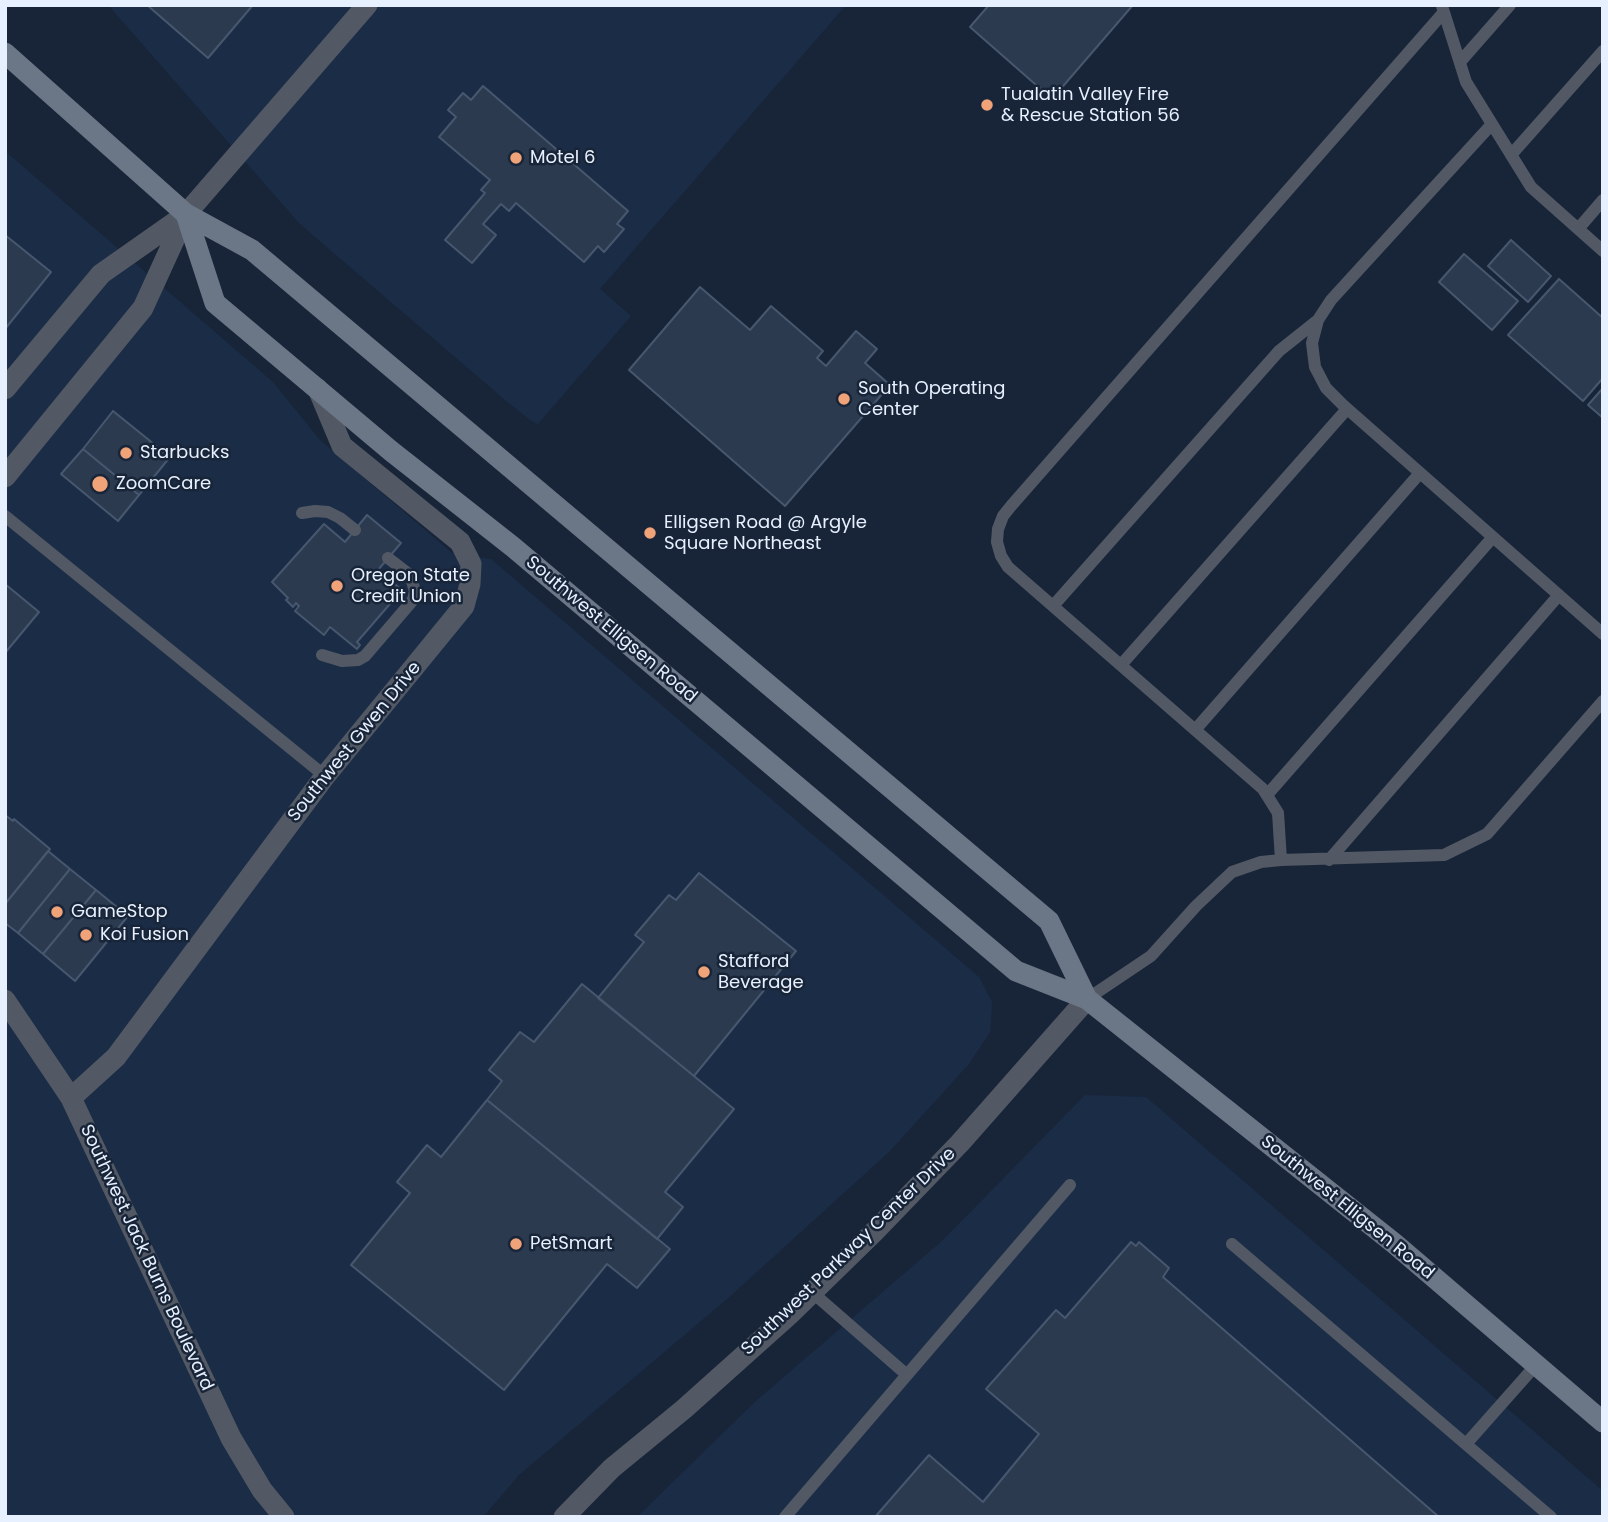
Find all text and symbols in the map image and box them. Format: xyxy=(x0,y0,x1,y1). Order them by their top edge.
place label: Tualatin Valley Fire & Rescue Station 56 xyxy=(1001,84,1180,126)
marker: Tualatin Valley Fire & Rescue Station 56 xyxy=(979,97,995,113)
place label: Motel 6 xyxy=(530,147,595,169)
marker: Motel 6 xyxy=(508,150,524,166)
place label: South Operating Center xyxy=(858,378,1006,420)
marker: South Operating Center xyxy=(836,391,852,407)
place label: Starbucks xyxy=(140,442,229,464)
marker: Starbucks xyxy=(118,445,134,461)
place label: ZoomCare xyxy=(116,473,211,495)
marker: ZoomCare xyxy=(90,474,110,494)
place label: Elligsen Road @ Argyle Square Northeast xyxy=(664,512,867,554)
marker: Elligsen Road @ Argyle Square Northeast xyxy=(642,525,658,541)
street label: Southwest Elligsen Road xyxy=(521,552,701,708)
place label: Oregon State Credit Union xyxy=(351,565,470,608)
marker: Oregon State Credit Union xyxy=(329,578,345,594)
street label: Southwest Gwen Drive xyxy=(284,658,426,826)
place label: GameStop xyxy=(71,901,168,923)
marker: GameStop xyxy=(49,904,65,920)
place label: Koi Fusion xyxy=(100,924,189,946)
marker: Koi Fusion xyxy=(78,927,94,943)
place label: Stafford Beverage xyxy=(718,951,804,993)
marker: Stafford Beverage xyxy=(696,964,712,980)
street label: Southwest Jack Burns Boulevard xyxy=(75,1122,217,1394)
street label: Southwest Elligsen Road xyxy=(1256,1131,1438,1285)
street label: Southwest Parkway Center Drive xyxy=(737,1144,961,1360)
place label: PetSmart xyxy=(530,1233,613,1255)
marker: PetSmart xyxy=(508,1236,524,1252)

